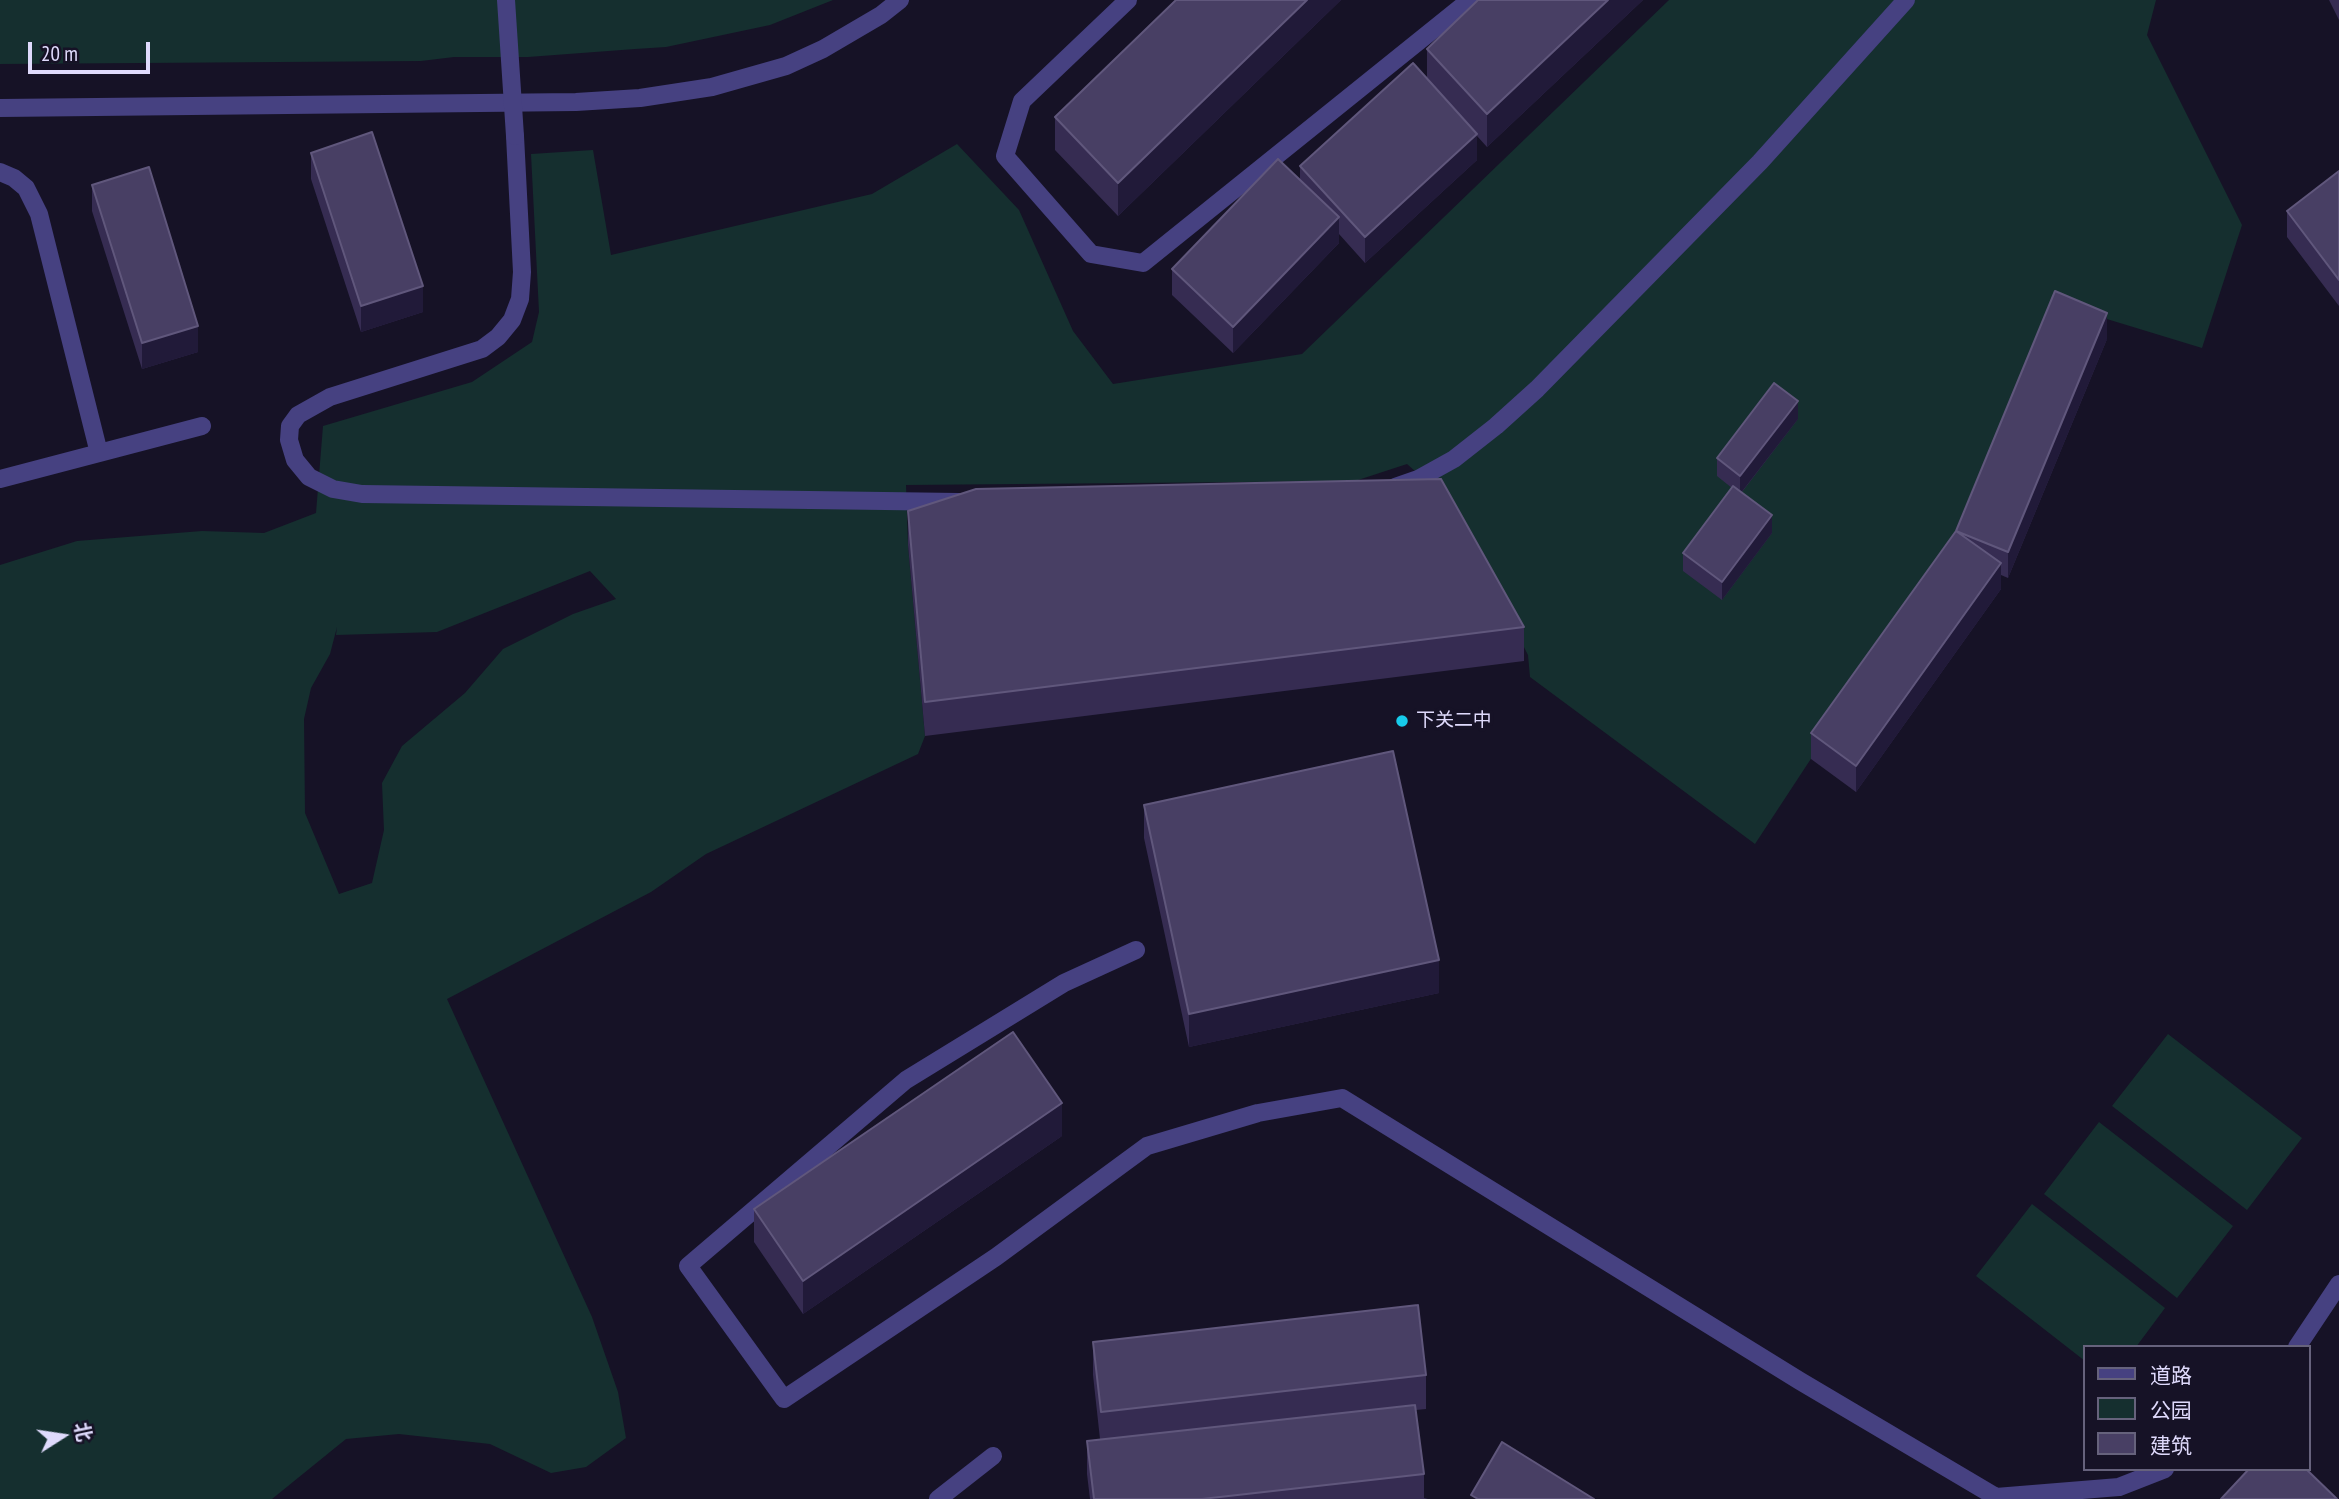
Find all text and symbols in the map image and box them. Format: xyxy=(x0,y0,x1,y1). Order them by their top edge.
scale bar xyxy=(32,28,154,72)
text: 20 m xyxy=(41,40,78,67)
place label: 下关二中 xyxy=(1416,710,1492,732)
marker: 下关二中 xyxy=(1394,713,1410,729)
legend xyxy=(2084,1345,2311,1471)
text: 道路 xyxy=(2150,1362,2192,1389)
text: 公园 xyxy=(2150,1397,2192,1424)
north arrow xyxy=(28,1401,98,1471)
text: 北 xyxy=(70,1420,97,1443)
text: 建筑 xyxy=(2150,1432,2192,1459)

